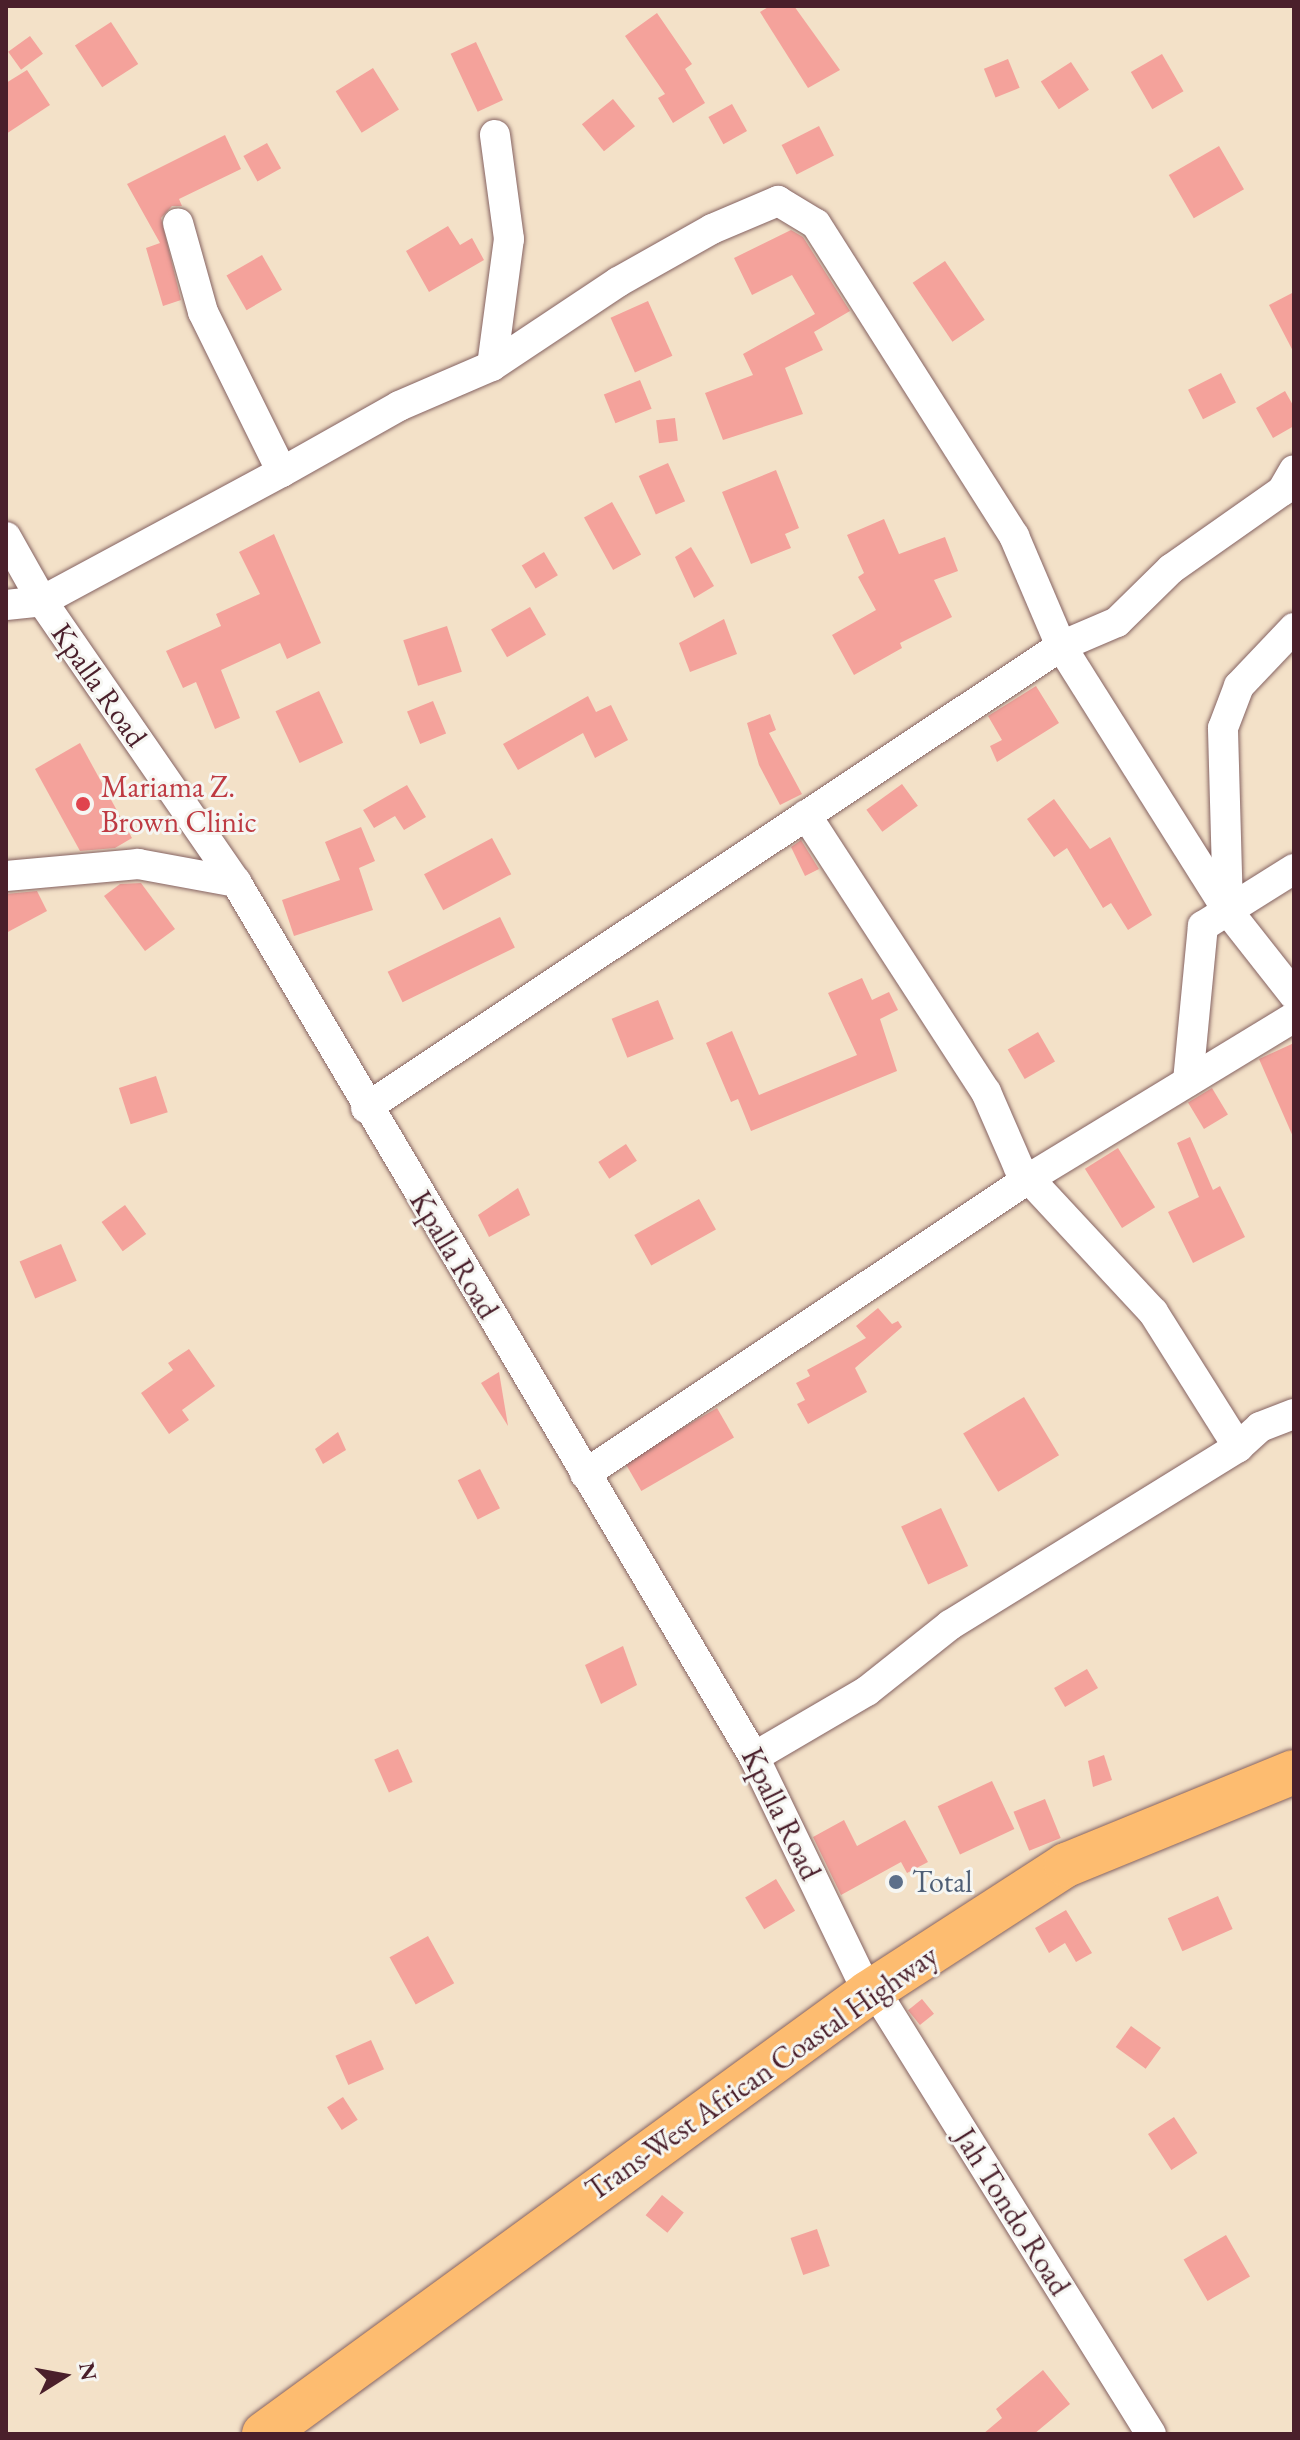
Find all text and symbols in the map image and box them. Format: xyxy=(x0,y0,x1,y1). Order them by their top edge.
street label: Kpalla Road xyxy=(43,616,155,754)
place label: Mariama Z. Brown Clinic xyxy=(101,769,257,840)
marker: Mariama Z. Brown Clinic xyxy=(72,793,94,815)
street label: Kpalla Road xyxy=(402,1185,506,1325)
street label: Kpalla Road xyxy=(734,1742,828,1886)
place label: Total xyxy=(912,1864,972,1900)
marker: Total xyxy=(887,1873,905,1891)
street label: Trans-West African Coastal Highway xyxy=(579,1937,945,2209)
street label: Jah Tondo Road xyxy=(946,2122,1078,2302)
north arrow xyxy=(24,2336,104,2416)
text: N xyxy=(72,2360,104,2383)

